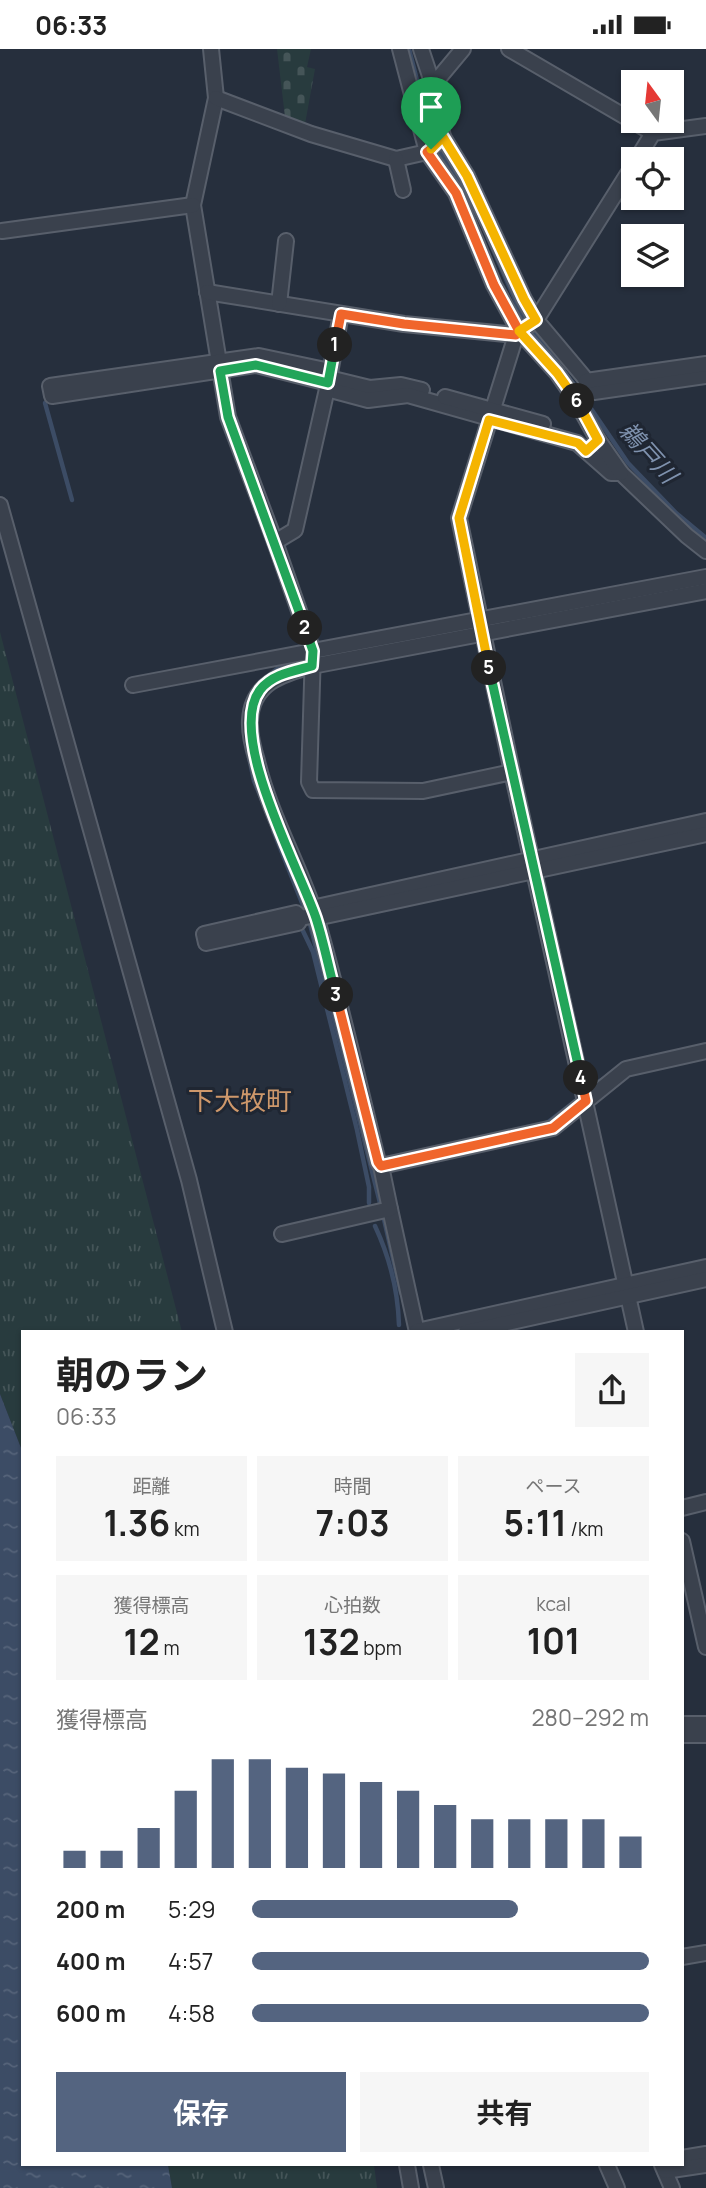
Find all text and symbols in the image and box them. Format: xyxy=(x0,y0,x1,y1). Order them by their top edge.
text: 06:33 xyxy=(35,7,107,43)
north arrow xyxy=(621,70,684,133)
map controls xyxy=(621,70,684,287)
pin xyxy=(401,77,461,149)
icon: arrive xyxy=(412,88,450,126)
button: locate xyxy=(621,147,684,210)
button: layers xyxy=(621,224,684,287)
pin: 1 xyxy=(318,327,352,363)
text: 1 xyxy=(330,331,339,357)
pin: 6 xyxy=(560,383,594,419)
text: 6 xyxy=(571,387,582,413)
water label: 鵜戸川 xyxy=(613,414,687,492)
pin: 2 xyxy=(288,611,322,645)
text: 2 xyxy=(299,614,310,640)
pin: 5 xyxy=(472,651,506,685)
text: 5 xyxy=(483,654,494,680)
pin: 3 xyxy=(318,977,354,1013)
text: 3 xyxy=(330,981,341,1007)
pin: 4 xyxy=(564,1061,598,1095)
text: 4 xyxy=(575,1064,586,1090)
district label: 下大牧町 xyxy=(188,1082,292,1118)
text: 朝のラン xyxy=(56,1348,208,1400)
button: share xyxy=(575,1353,649,1427)
text: 06:33 xyxy=(56,1400,117,1432)
text: 距離 xyxy=(132,1473,171,1499)
text: 時間 xyxy=(333,1473,372,1499)
text: ペース xyxy=(525,1473,582,1499)
text: 1.36 xyxy=(103,1499,170,1547)
text: 7:03 xyxy=(315,1499,390,1547)
text: 5:11 xyxy=(504,1499,567,1547)
text: km xyxy=(170,1516,200,1542)
text: /km xyxy=(567,1516,603,1542)
text: kcal xyxy=(536,1591,571,1617)
text: 獲得標高 xyxy=(113,1592,190,1618)
text: 心拍数 xyxy=(324,1592,381,1618)
text: 101 xyxy=(527,1617,580,1665)
text: 12 xyxy=(123,1618,160,1666)
text: 132 xyxy=(303,1618,360,1666)
text: m xyxy=(160,1635,180,1661)
text: bpm xyxy=(360,1635,402,1661)
text: 280–292 m xyxy=(531,1701,649,1733)
text: 獲得標高 xyxy=(56,1703,148,1735)
text: 200 m xyxy=(56,1893,125,1925)
text: 5:29 xyxy=(168,1893,216,1925)
text: 400 m xyxy=(56,1945,126,1977)
text: 4:57 xyxy=(168,1945,213,1977)
text: 600 m xyxy=(56,1997,126,2029)
text: 4:58 xyxy=(168,1997,215,2029)
button: 保存 xyxy=(56,2072,346,2152)
button: 共有 xyxy=(360,2072,649,2152)

